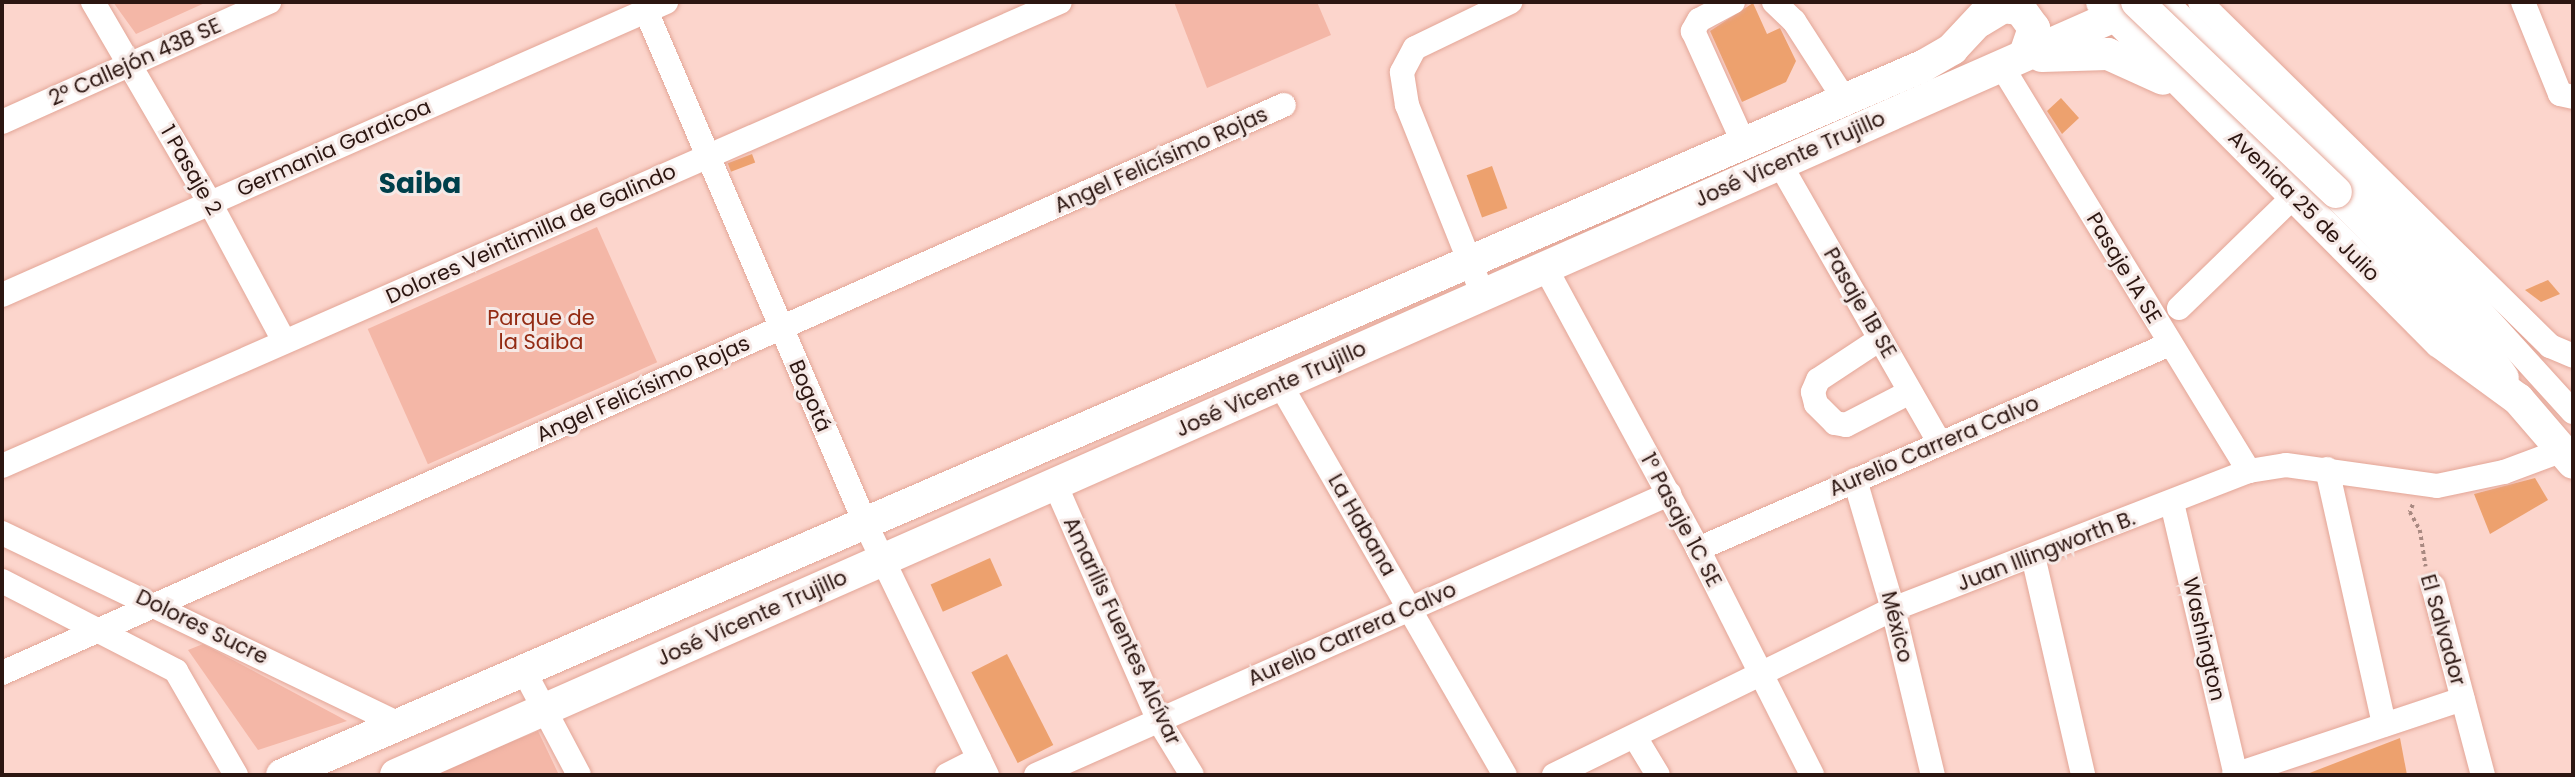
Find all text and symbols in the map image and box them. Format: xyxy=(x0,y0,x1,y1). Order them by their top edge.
street label: 2º Callejón 43B SE xyxy=(45,13,225,111)
street label: Germania Garaicoa xyxy=(233,94,435,202)
street label: Angel Felicísimo Rojas xyxy=(1050,102,1272,218)
street label: José Vicente Trujillo xyxy=(1691,106,1889,212)
street label: 1 Pasaje 2 xyxy=(155,121,227,219)
street label: Avenida 25 de Julio xyxy=(2223,125,2385,287)
street label: Dolores Veintimilla de Galindo xyxy=(382,159,680,309)
district label: Saiba xyxy=(379,167,461,201)
street label: Pasaje 1A SE xyxy=(2081,208,2167,328)
street label: Pasaje 1B SE xyxy=(1818,243,1902,363)
park label: Parque de la Saiba xyxy=(487,305,595,355)
street label: Angel Felicísimo Rojas xyxy=(532,331,754,447)
street label: José Vicente Trujillo xyxy=(1172,336,1370,442)
street label: Bogotá xyxy=(784,356,836,436)
street label: Aurelio Carrera Calvo xyxy=(1825,390,2043,502)
street label: 1° Pasaje 1C SE xyxy=(1635,449,1727,591)
street label: La Habana xyxy=(1323,469,1401,581)
street label: Juan Illingworth B. xyxy=(1953,505,2139,597)
street label: Amarilis Fuentes Alcívar xyxy=(1058,513,1186,749)
street label: José Vicente Trujillo xyxy=(653,565,851,671)
street label: El Salvador xyxy=(2415,571,2471,689)
street label: Washington xyxy=(2178,575,2230,703)
street label: Aurelio Carrera Calvo xyxy=(1244,577,1460,691)
street label: Dolores Sucre xyxy=(132,584,272,670)
street label: México xyxy=(1876,589,1918,665)

